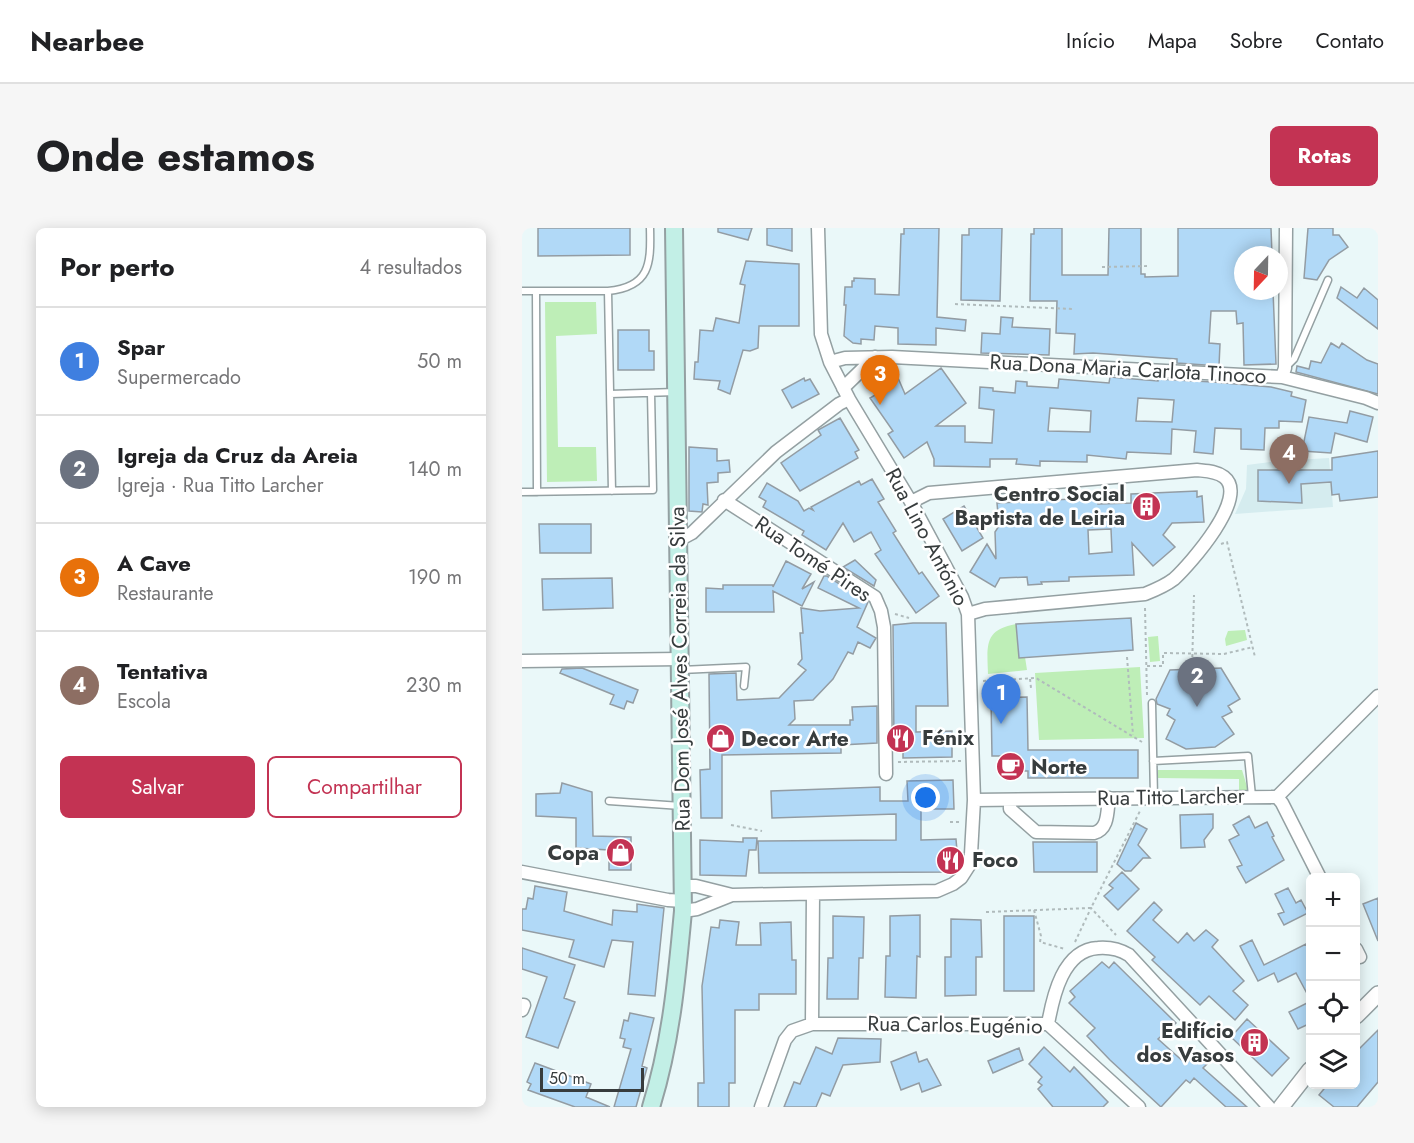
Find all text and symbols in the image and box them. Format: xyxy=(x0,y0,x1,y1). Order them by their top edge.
text: Nearbee xyxy=(30,21,144,62)
text: Início xyxy=(1066,26,1115,56)
text: Mapa xyxy=(1148,26,1197,56)
text: Sobre xyxy=(1230,26,1282,56)
text: Contato xyxy=(1315,26,1384,56)
text: Onde estamos xyxy=(36,126,315,187)
button: Rotas xyxy=(1270,126,1378,186)
north arrow xyxy=(1234,246,1288,300)
text: Por perto xyxy=(60,248,174,286)
text: 4 resultados xyxy=(360,253,462,282)
text: Spar xyxy=(117,331,165,363)
text: 1 xyxy=(74,347,85,376)
text: 50 m xyxy=(417,347,462,376)
street label: Rua Dona Maria Carlota Tinoco xyxy=(989,347,1267,391)
pin: 3 xyxy=(860,356,900,405)
text: Supermercado xyxy=(117,363,241,392)
pin: 4 xyxy=(1270,434,1308,484)
text: Igreja da Cruz da Areia xyxy=(117,439,358,471)
text: 2 xyxy=(73,455,86,484)
text: 140 m xyxy=(408,455,462,484)
street label: Rua Lino António xyxy=(878,463,976,611)
text: Igreja · Rua Titto Larcher xyxy=(117,471,324,500)
place label: Centro Social Baptista de Leiria xyxy=(954,479,1125,533)
building icon: Centro Social Baptista de Leiria xyxy=(1130,490,1162,522)
street label: Rua Dom José Alves Correia da Silva xyxy=(662,506,698,832)
street label: Rua Tomé Pires xyxy=(749,509,877,609)
text: A Cave xyxy=(117,547,191,579)
text: 3 xyxy=(73,563,86,592)
text: 190 m xyxy=(408,563,462,592)
text: Restaurante xyxy=(117,579,214,608)
text: Tentativa xyxy=(117,655,208,687)
pin: 2 xyxy=(1178,658,1216,707)
text: 4 xyxy=(73,671,86,700)
text: 230 m xyxy=(406,671,462,700)
pin: 1 xyxy=(982,674,1020,724)
text: Escola xyxy=(117,687,171,716)
restaurant icon: Fénix xyxy=(885,722,917,754)
shop icon: Decor Arte xyxy=(704,723,736,755)
place label: Fénix xyxy=(922,723,975,753)
place label: Decor Arte xyxy=(741,724,849,754)
cafe icon: Norte xyxy=(994,751,1026,783)
place label: Norte xyxy=(1031,752,1087,782)
button: Salvar xyxy=(60,756,255,818)
button: Compartilhar xyxy=(267,756,462,818)
street label: Rua Titto Larcher xyxy=(1097,781,1246,813)
your location xyxy=(911,783,940,812)
shop icon: Copa xyxy=(604,837,636,869)
place label: Copa xyxy=(548,838,599,868)
restaurant icon: Foco xyxy=(935,844,967,876)
place label: Foco xyxy=(972,845,1018,875)
map controls xyxy=(1306,873,1360,1089)
button: + xyxy=(1306,873,1360,927)
button: − xyxy=(1306,927,1360,981)
button: locate xyxy=(1306,981,1360,1035)
street label: Rua Carlos Eugénio xyxy=(867,1008,1043,1042)
place label: Edifício dos Vasos xyxy=(1137,1016,1234,1070)
building icon: Edifício dos Vasos xyxy=(1239,1027,1271,1059)
button: layers xyxy=(1306,1035,1360,1089)
scale bar xyxy=(540,1065,644,1092)
text: 50 m xyxy=(549,1067,585,1090)

